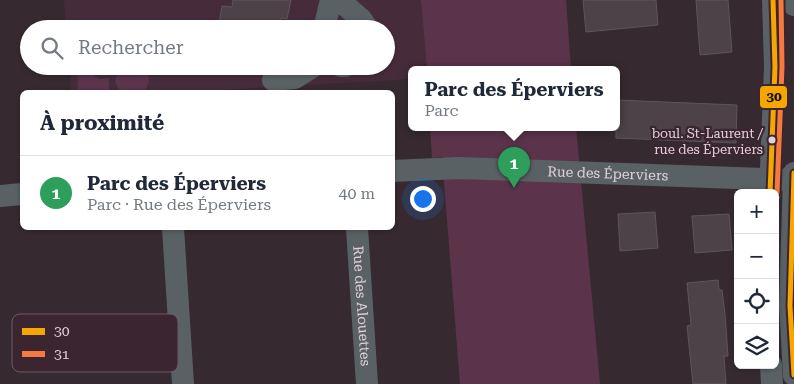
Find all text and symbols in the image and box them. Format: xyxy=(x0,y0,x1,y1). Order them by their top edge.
search box xyxy=(20,20,395,75)
icon: search xyxy=(38,34,66,62)
text: Rechercher xyxy=(78,36,184,59)
popup xyxy=(408,66,620,131)
text: Parc des Éperviers xyxy=(424,78,604,101)
line badge: 30 xyxy=(759,85,788,109)
text: 30 xyxy=(766,88,782,104)
text: Parc xyxy=(424,101,458,120)
text: À proximité xyxy=(40,111,164,135)
place label: boul. St-Laurent / rue des Éperviers xyxy=(652,126,764,157)
marker: boul. St-Laurent / rue des Éperviers xyxy=(767,135,777,145)
pin: 1 xyxy=(498,147,530,188)
street label: Rue des Éperviers xyxy=(547,163,669,184)
text: Parc des Éperviers xyxy=(87,172,266,195)
text: 1 xyxy=(52,184,60,203)
text: 40 m xyxy=(338,184,375,203)
your location xyxy=(410,186,436,212)
map controls xyxy=(734,189,779,369)
button: + xyxy=(734,189,779,234)
text: Parc · Rue des Éperviers xyxy=(87,195,271,214)
button: − xyxy=(734,234,779,279)
street label: Rue des Alouettes xyxy=(350,245,374,367)
button: locate xyxy=(734,279,779,324)
legend xyxy=(12,314,178,372)
text: 30 xyxy=(54,323,70,339)
button: layers xyxy=(734,324,779,369)
text: 31 xyxy=(54,346,70,362)

